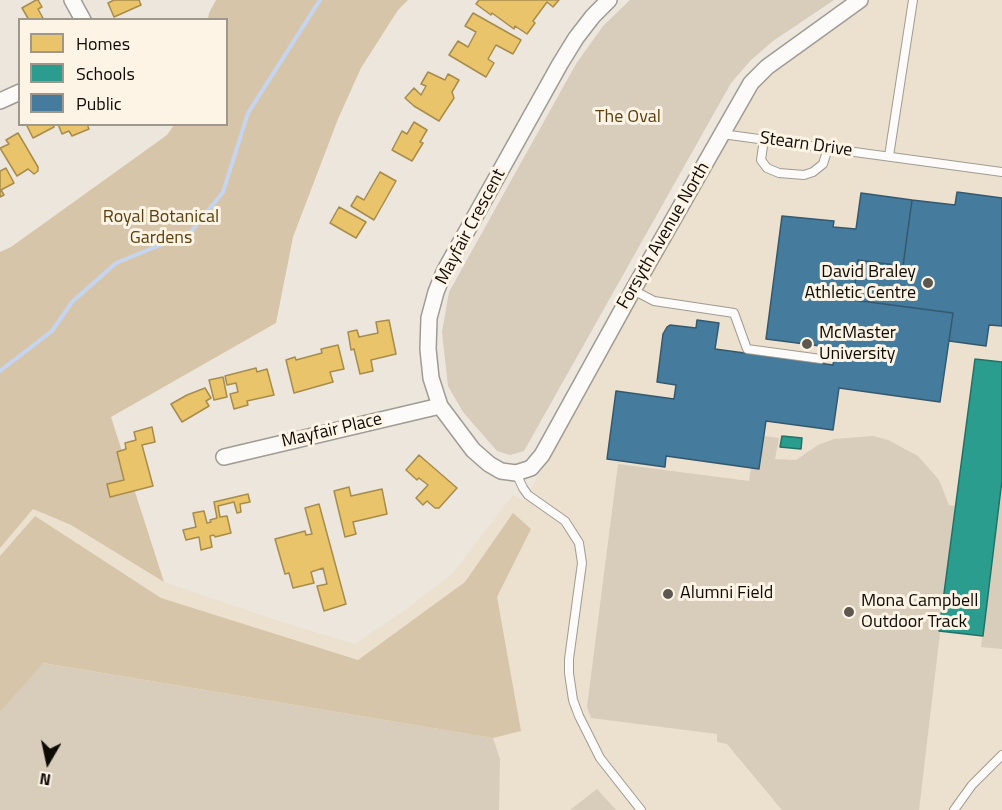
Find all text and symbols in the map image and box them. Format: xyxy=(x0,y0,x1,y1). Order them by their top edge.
legend xyxy=(18,18,228,126)
text: Homes xyxy=(76,30,130,57)
text: Schools xyxy=(76,60,135,87)
text: Public xyxy=(76,90,122,117)
park label: The Oval xyxy=(595,107,661,129)
street label: Stearn Drive xyxy=(758,128,854,162)
street label: Forsyth Avenue North xyxy=(613,159,715,313)
street label: Mayfair Crescent xyxy=(431,165,511,289)
park label: Royal Botanical Gardens xyxy=(103,207,219,250)
place label: David Braley Athletic Centre xyxy=(805,262,916,304)
marker: David Braley Athletic Centre xyxy=(921,276,935,290)
place label: McMaster University xyxy=(819,323,896,366)
marker: McMaster University xyxy=(800,337,814,351)
street label: Mayfair Place xyxy=(280,409,384,453)
place label: Alumni Field xyxy=(680,583,773,605)
marker: Alumni Field xyxy=(661,587,675,601)
place label: Mona Campbell Outdoor Track xyxy=(861,591,978,634)
marker: Mona Campbell Outdoor Track xyxy=(842,605,856,619)
north arrow xyxy=(18,732,78,792)
text: N xyxy=(38,767,53,792)

